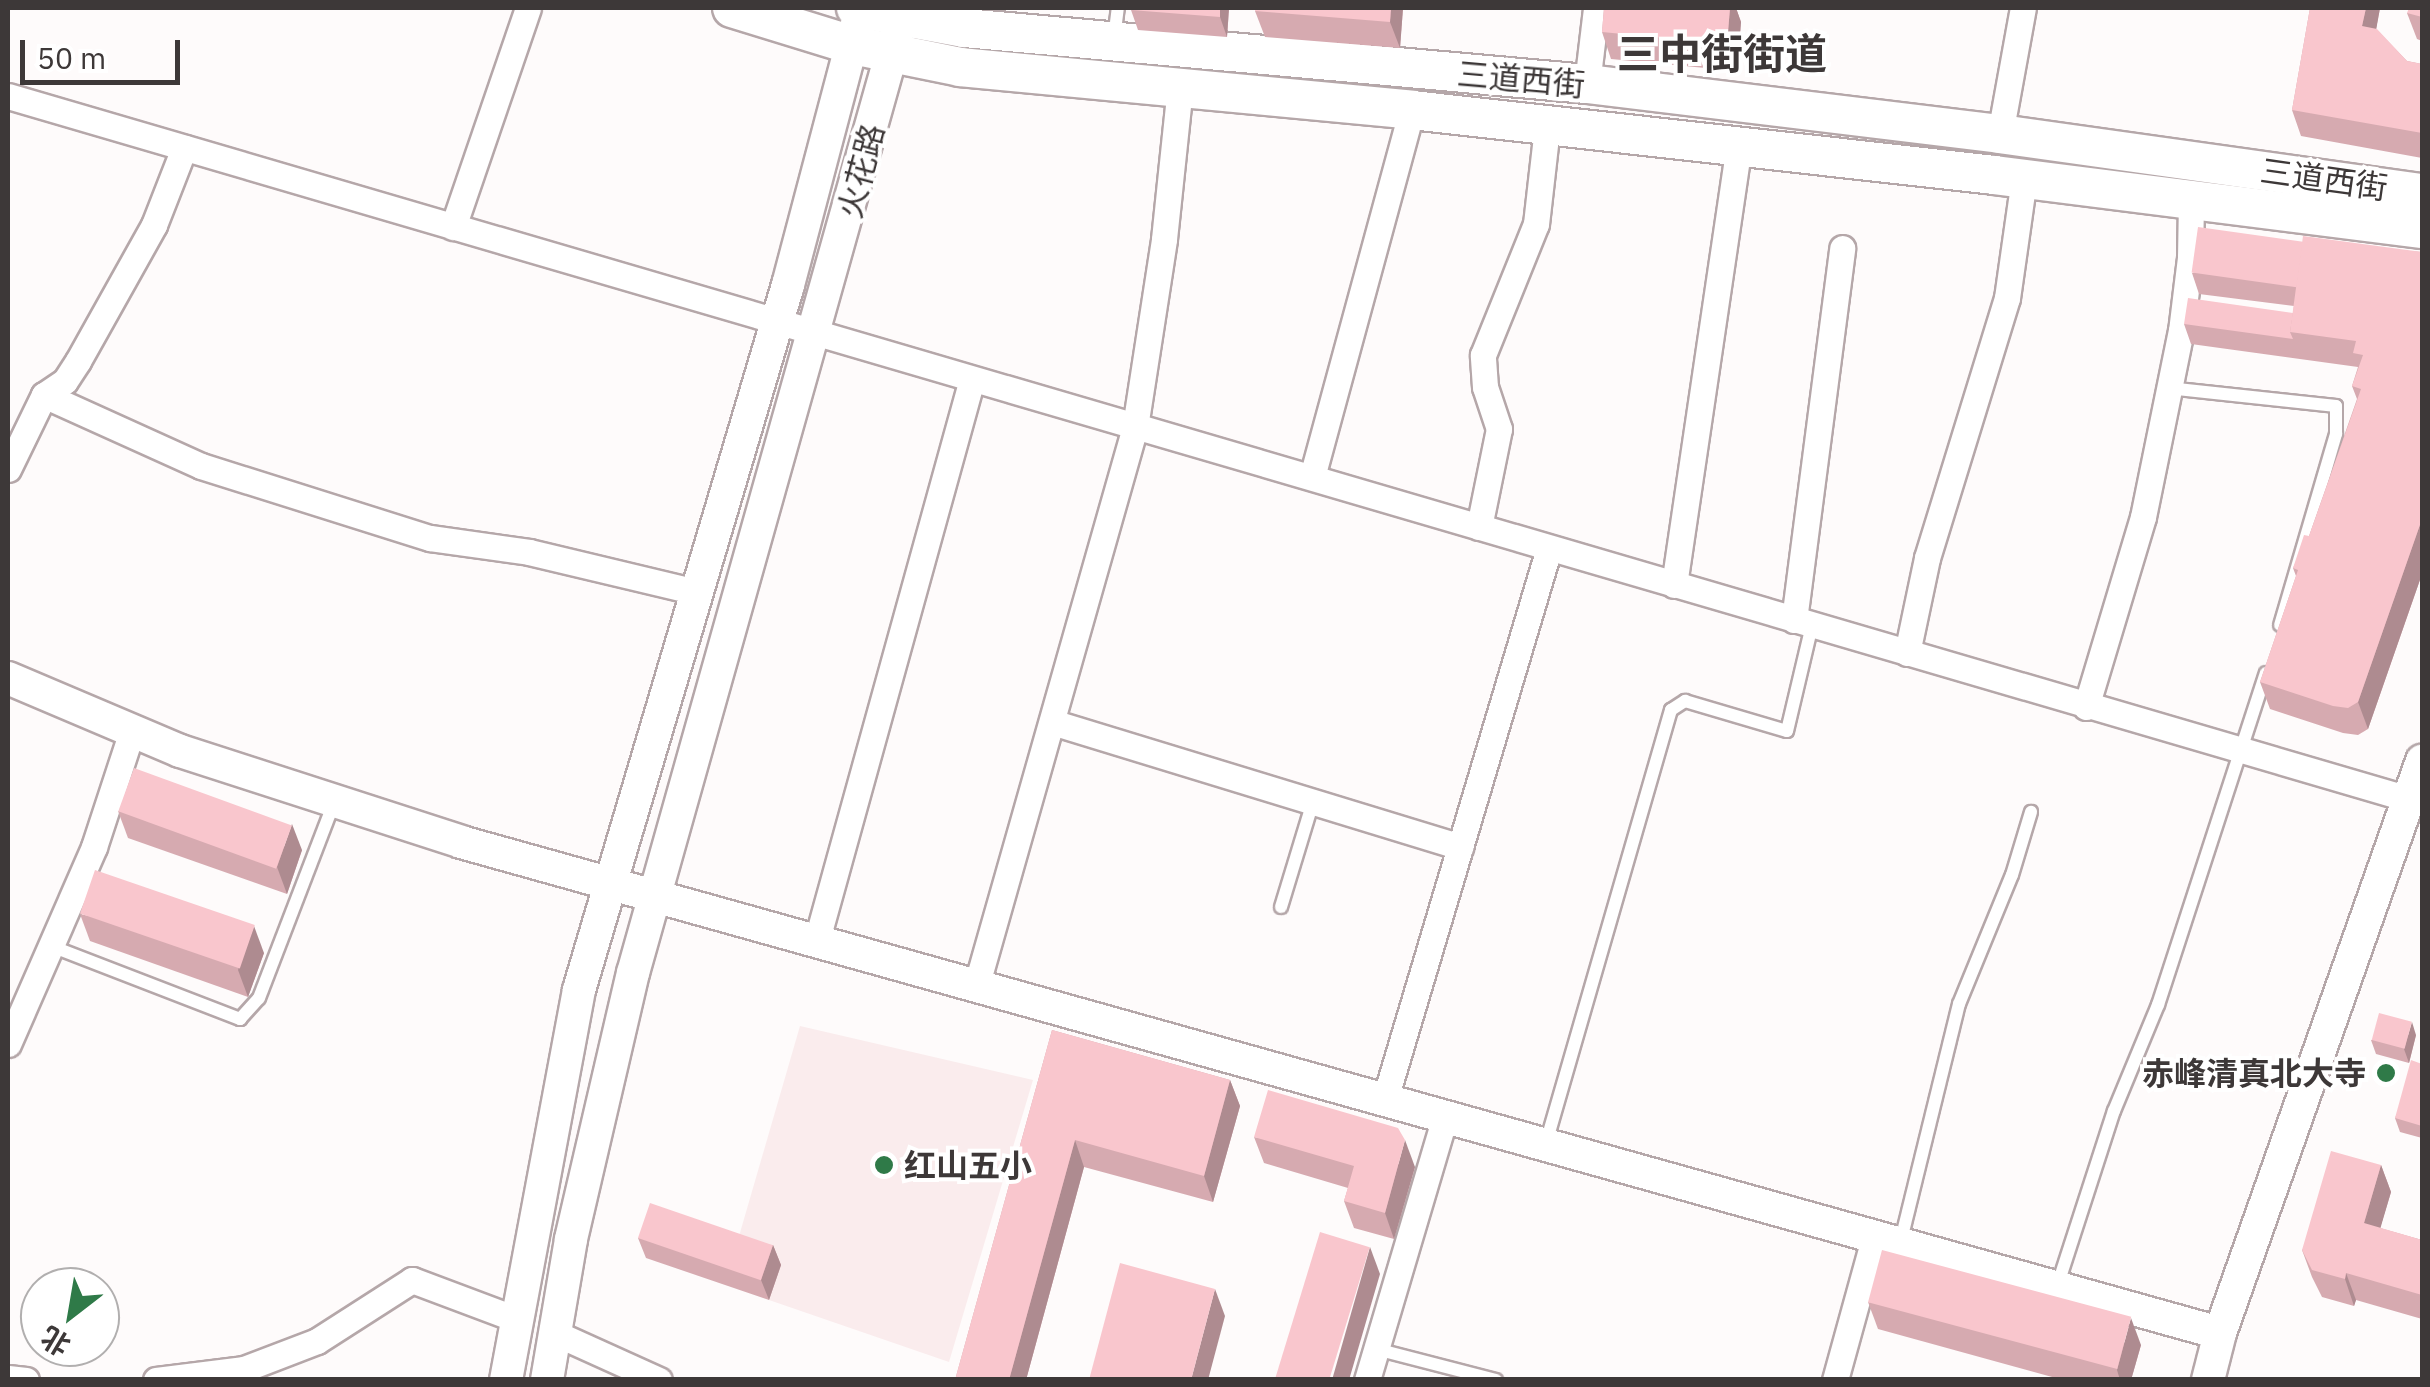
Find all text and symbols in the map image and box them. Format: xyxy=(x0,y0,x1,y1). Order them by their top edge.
scale bar xyxy=(25,20,185,82)
district label: 三中街街道 xyxy=(1617,29,1827,79)
text: 50 m xyxy=(37,38,106,77)
street label: 三道西街 xyxy=(1456,54,1586,104)
street label: 火花路 xyxy=(830,120,892,222)
street label: 三道西街 xyxy=(2258,151,2390,207)
place label: 赤峰清真北大寺 xyxy=(2142,1054,2366,1092)
marker: 赤峰清真北大寺 xyxy=(2375,1062,2397,1084)
place label: 红山五小 xyxy=(904,1146,1032,1184)
marker: 红山五小 xyxy=(873,1154,895,1176)
north arrow xyxy=(20,1267,120,1367)
text: 北 xyxy=(34,1318,77,1365)

